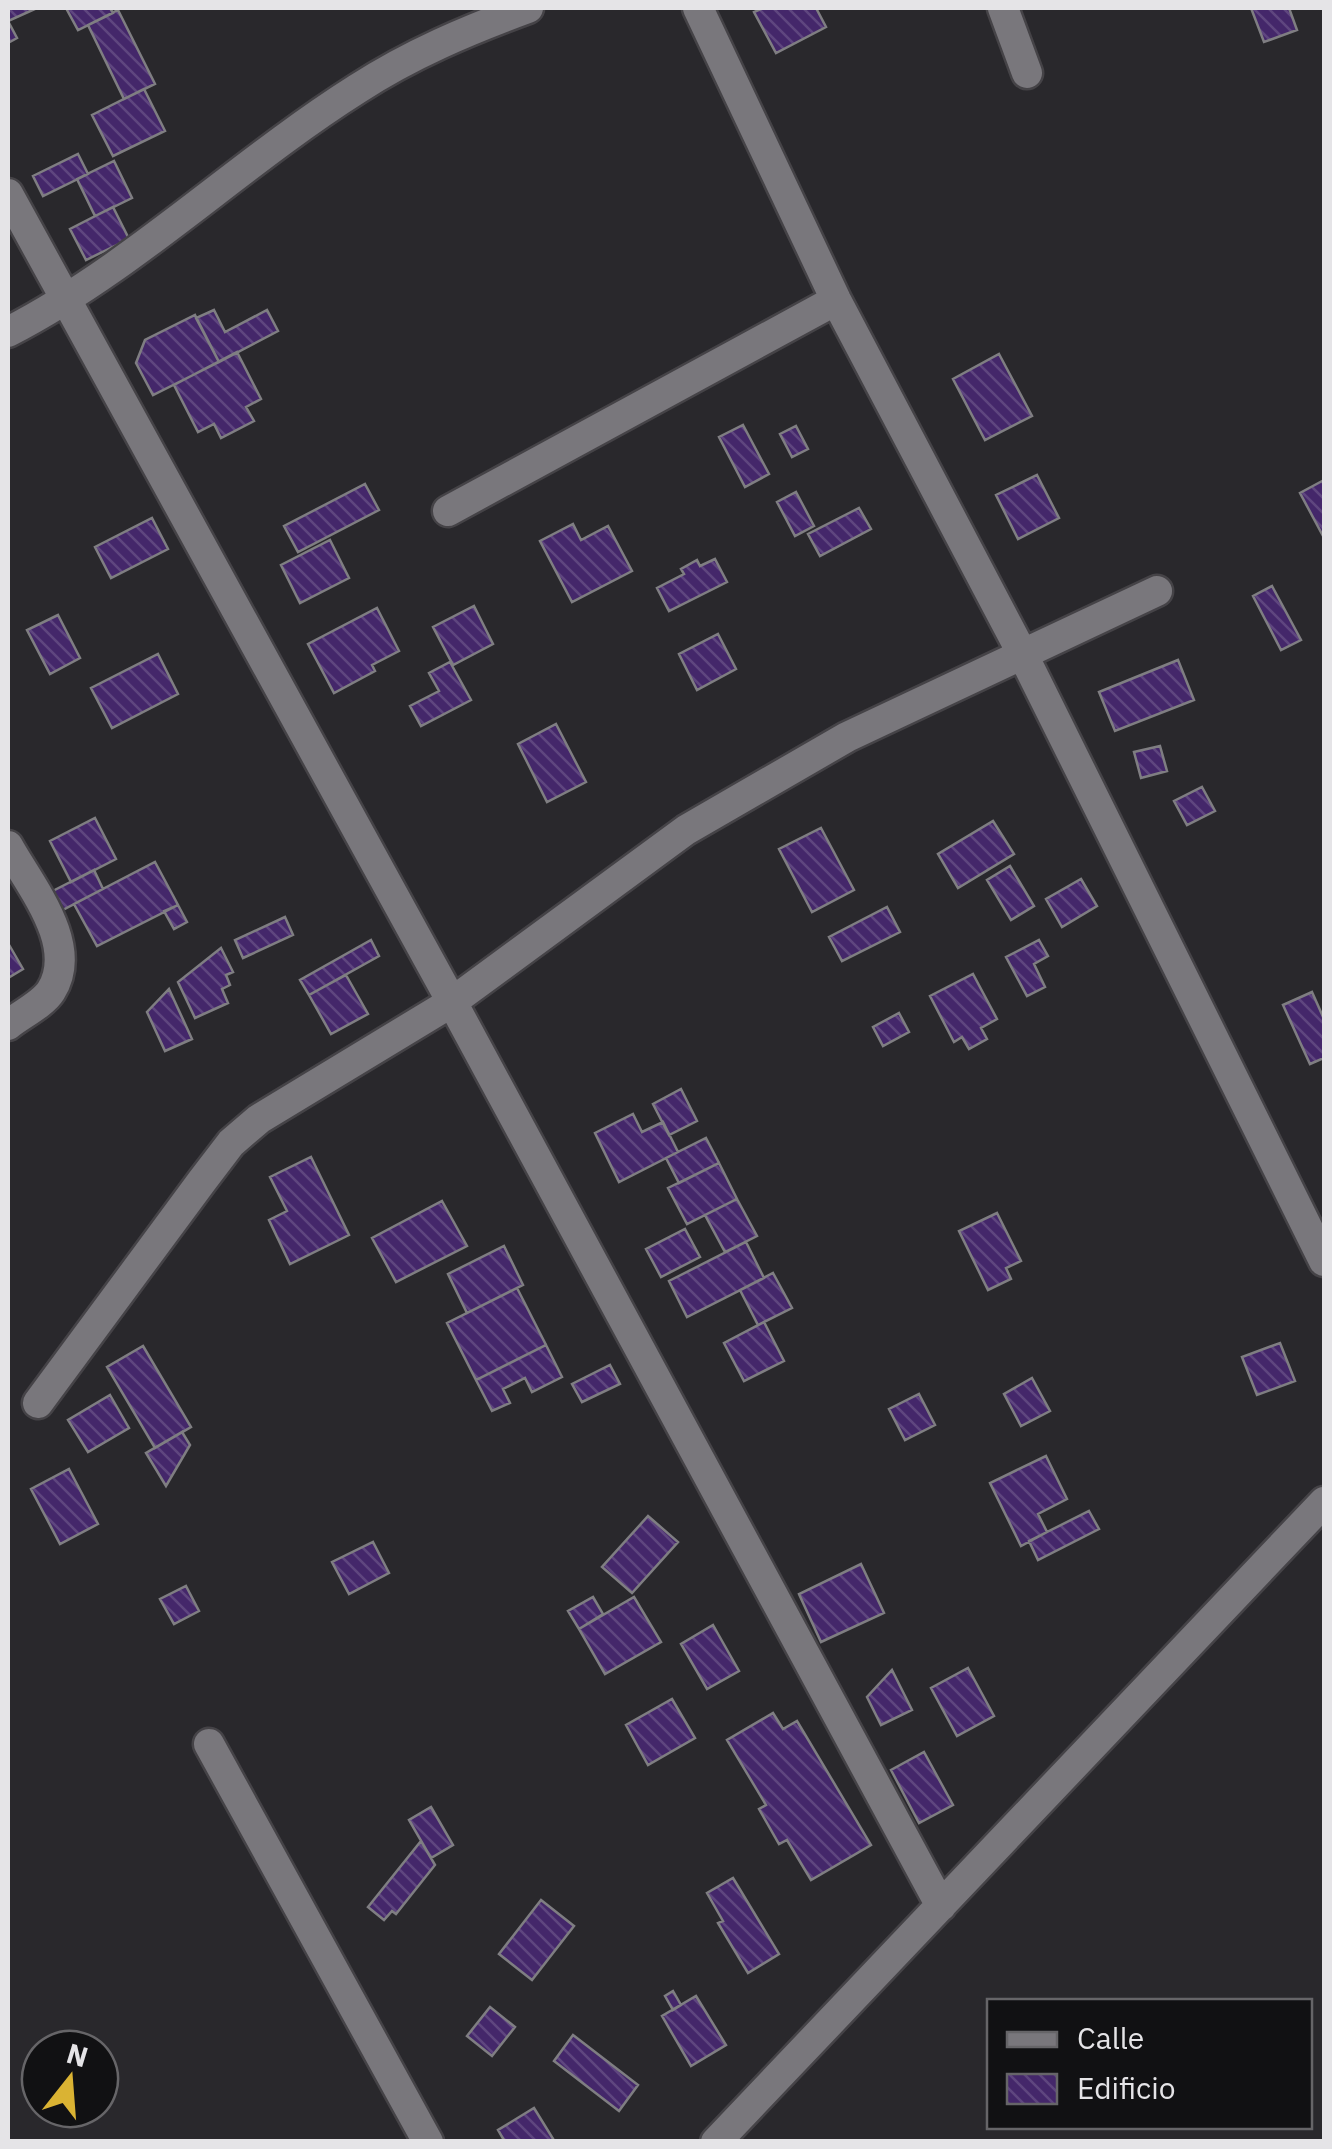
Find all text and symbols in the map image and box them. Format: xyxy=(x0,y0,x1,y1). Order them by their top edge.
legend xyxy=(987,1999,1312,2129)
text: Calle xyxy=(1077,2018,1144,2057)
north arrow xyxy=(20,2029,120,2129)
text: N xyxy=(62,2034,93,2075)
text: Edificio xyxy=(1077,2068,1176,2107)

